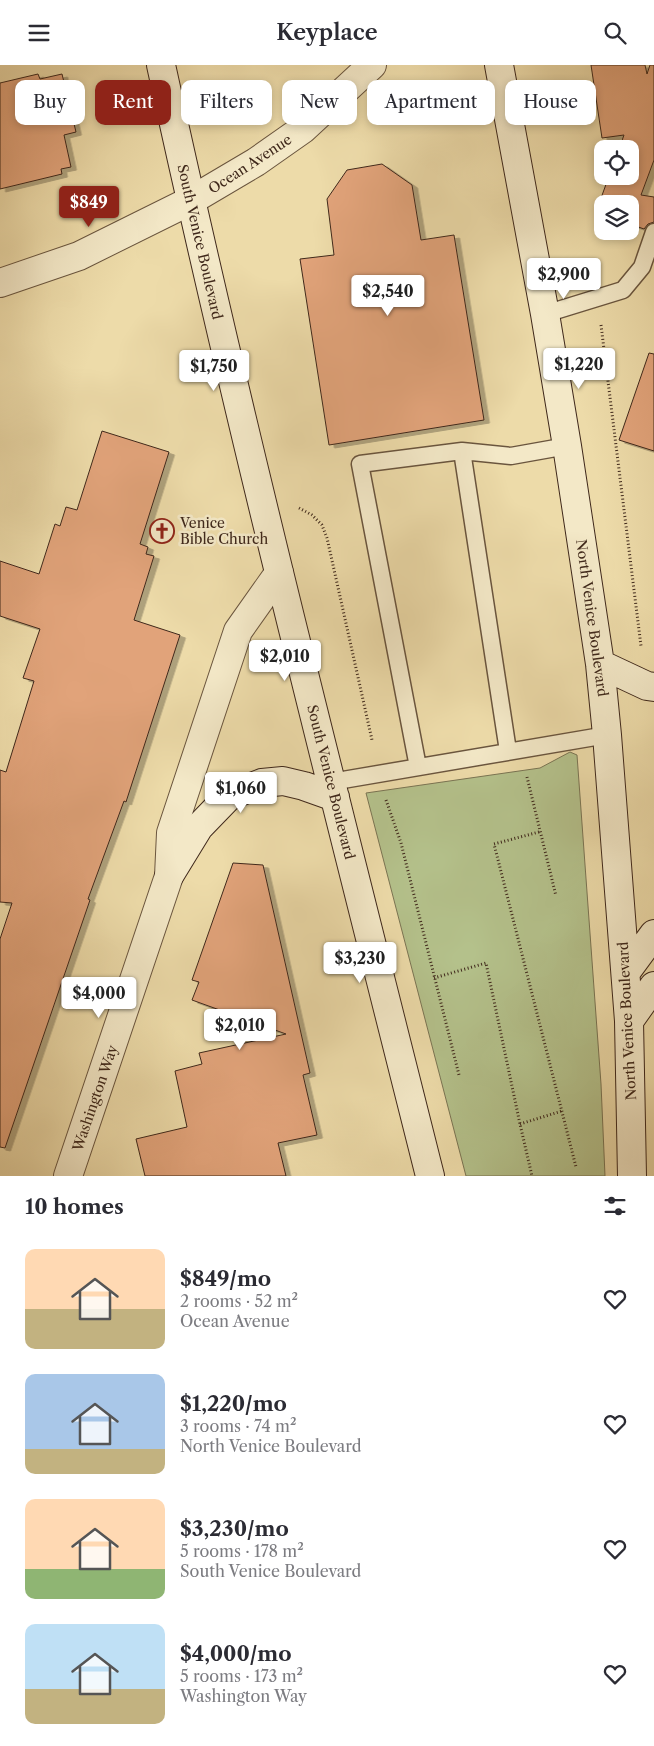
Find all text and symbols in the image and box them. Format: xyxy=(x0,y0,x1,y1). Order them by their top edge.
icon: menu xyxy=(25,19,53,47)
text: Keyplace xyxy=(276,19,378,46)
icon: search xyxy=(601,19,629,47)
chip: Buy xyxy=(15,80,85,125)
chip: Rent xyxy=(95,80,171,125)
chip: Filters xyxy=(181,80,272,125)
chip: New xyxy=(282,80,357,125)
chip: Apartment xyxy=(367,80,495,125)
chip: House xyxy=(505,80,596,125)
street label: Ocean Avenue xyxy=(205,130,295,198)
map controls xyxy=(594,140,639,240)
button: locate xyxy=(594,140,639,185)
street label: South Venice Boulevard xyxy=(173,163,227,322)
pin: $849 xyxy=(59,185,119,228)
text: $849 xyxy=(70,192,108,212)
button: layers xyxy=(594,195,639,240)
pin: $2,900 xyxy=(523,257,605,300)
text: $2,900 xyxy=(538,264,590,284)
pin: $2,540 xyxy=(347,275,429,317)
text: $2,540 xyxy=(362,281,414,301)
pin: $1,220 xyxy=(538,347,620,390)
pin: $1,750 xyxy=(173,349,255,392)
text: $1,220 xyxy=(554,354,604,374)
text: $1,750 xyxy=(190,356,238,376)
place label: Venice Bible Church xyxy=(179,514,268,548)
church icon: Venice Bible Church xyxy=(149,518,175,544)
street label: North Venice Boulevard xyxy=(572,538,612,698)
pin: $2,010 xyxy=(244,639,326,682)
text: $2,010 xyxy=(260,646,310,666)
street label: South Venice Boulevard xyxy=(303,703,359,862)
pin: $1,060 xyxy=(200,771,282,814)
text: $1,060 xyxy=(216,778,266,798)
pin: $3,230 xyxy=(319,941,401,984)
street label: North Venice Boulevard xyxy=(614,941,640,1101)
text: $3,230 xyxy=(334,948,386,968)
pin: $4,000 xyxy=(58,977,140,1019)
text: $4,000 xyxy=(72,983,126,1003)
pin: $2,010 xyxy=(199,1009,281,1051)
text: $2,010 xyxy=(215,1015,265,1035)
street label: Washington Way xyxy=(68,1042,122,1154)
icon: filters xyxy=(601,1192,629,1220)
text: 10 homes xyxy=(25,1194,124,1219)
text: $849/mo xyxy=(180,1266,271,1291)
icon: home xyxy=(65,1269,125,1329)
icon: heart xyxy=(601,1285,629,1313)
text: 2 rooms · 52 m² xyxy=(180,1291,298,1311)
text: Ocean Avenue xyxy=(180,1311,290,1331)
text: $1,220/mo xyxy=(180,1391,287,1416)
icon: home xyxy=(65,1394,125,1454)
icon: heart xyxy=(601,1410,629,1438)
text: 3 rooms · 74 m² xyxy=(180,1416,296,1436)
text: North Venice Boulevard xyxy=(180,1436,361,1456)
text: $3,230/mo xyxy=(180,1516,289,1541)
icon: home xyxy=(65,1519,125,1579)
icon: heart xyxy=(601,1535,629,1563)
text: 5 rooms · 178 m² xyxy=(180,1541,304,1561)
text: South Venice Boulevard xyxy=(180,1561,361,1581)
text: $4,000/mo xyxy=(180,1641,292,1666)
icon: home xyxy=(65,1644,125,1704)
icon: heart xyxy=(601,1660,629,1688)
text: 5 rooms · 173 m² xyxy=(180,1666,303,1686)
text: Washington Way xyxy=(180,1686,307,1706)

